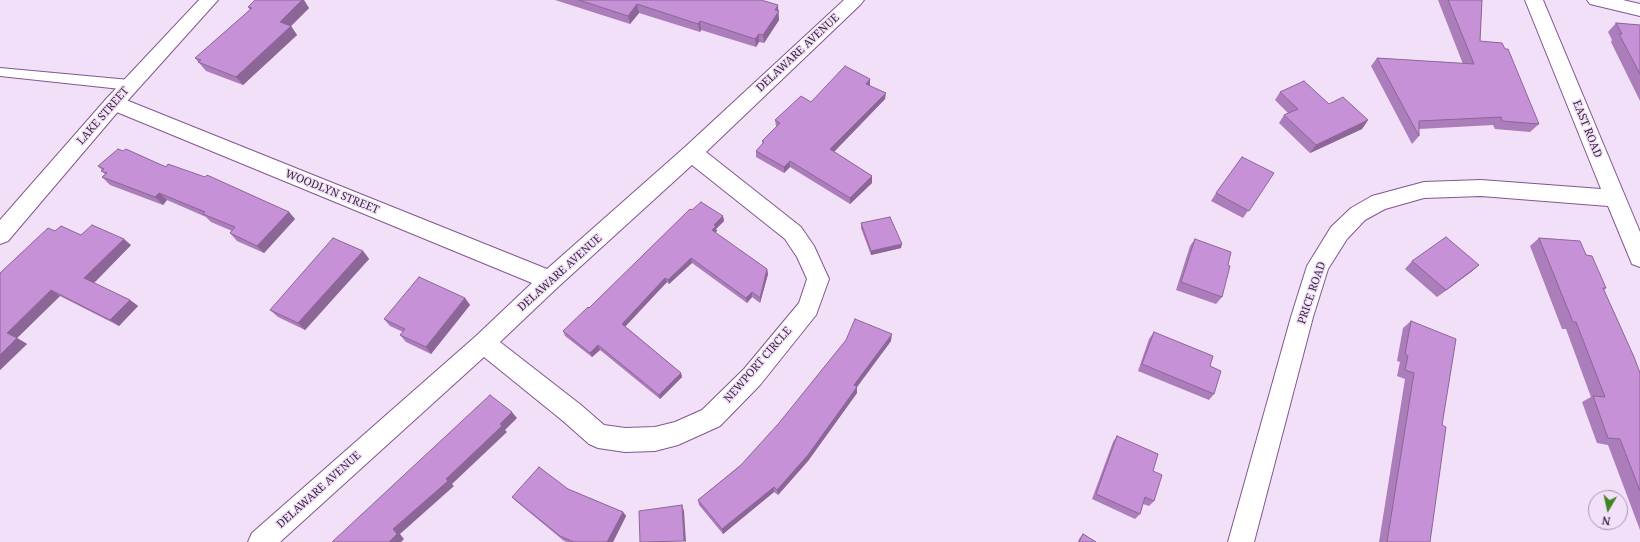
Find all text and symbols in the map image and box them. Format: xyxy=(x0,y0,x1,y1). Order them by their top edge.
street label: DELAWARE AVENUE xyxy=(754,11,842,95)
street label: LAKE STREET xyxy=(74,84,132,148)
street label: EAST ROAD xyxy=(1570,98,1604,160)
street label: WOODLYN STREET xyxy=(283,167,381,217)
street label: DELAWARE AVENUE xyxy=(515,232,605,314)
street label: PRICE ROAD xyxy=(1295,260,1329,326)
street label: NEWPORT CIRCLE xyxy=(721,324,795,406)
street label: DELAWARE AVENUE xyxy=(274,449,364,531)
north arrow xyxy=(1588,490,1628,530)
text: N xyxy=(1601,513,1612,529)

